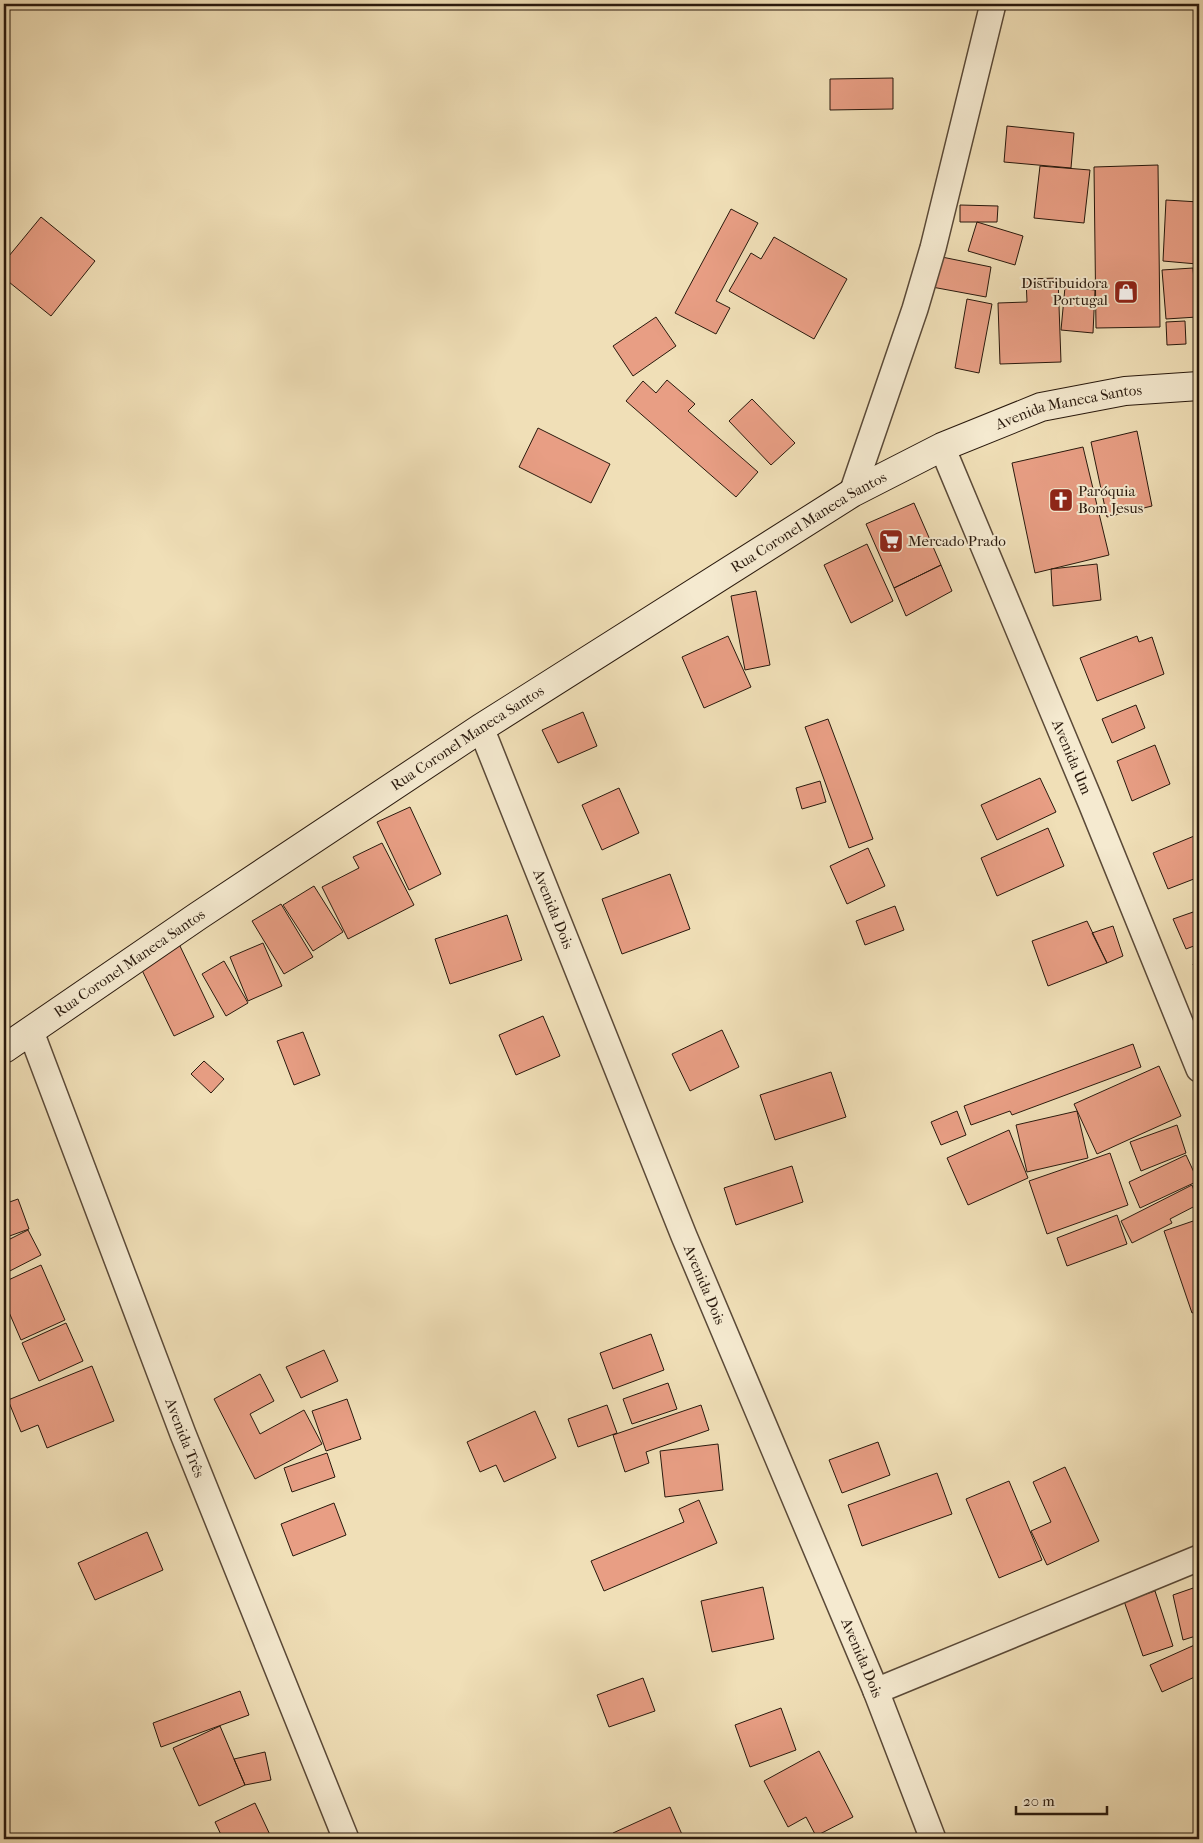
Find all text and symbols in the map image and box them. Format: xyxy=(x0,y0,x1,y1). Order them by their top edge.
place label: Distribuidora Portugal xyxy=(1021,274,1109,309)
shop icon: Distribuidora Portugal xyxy=(1113,279,1139,305)
street label: Avenida Maneca Santos xyxy=(992,381,1143,434)
street label: Rua Coronel Maneca Santos xyxy=(727,468,890,577)
place label: Paróquia Bom Jesus xyxy=(1078,482,1144,517)
church icon: Paróquia Bom Jesus xyxy=(1048,487,1074,513)
supermarket icon: Mercado Prado xyxy=(878,528,904,554)
place label: Mercado Prado xyxy=(908,532,1006,550)
street label: Rua Coronel Maneca Santos xyxy=(387,681,548,795)
street label: Avenida Um xyxy=(1048,716,1096,798)
street label: Avenida Dois xyxy=(529,866,578,952)
street label: Rua Coronel Maneca Santos xyxy=(50,905,209,1021)
street label: Avenida Dois xyxy=(679,1241,729,1328)
street label: Avenida Três xyxy=(161,1395,209,1481)
street label: Avenida Dois xyxy=(837,1615,887,1701)
scale bar xyxy=(1016,1783,1107,1815)
text: 20 m xyxy=(1023,1792,1055,1810)

